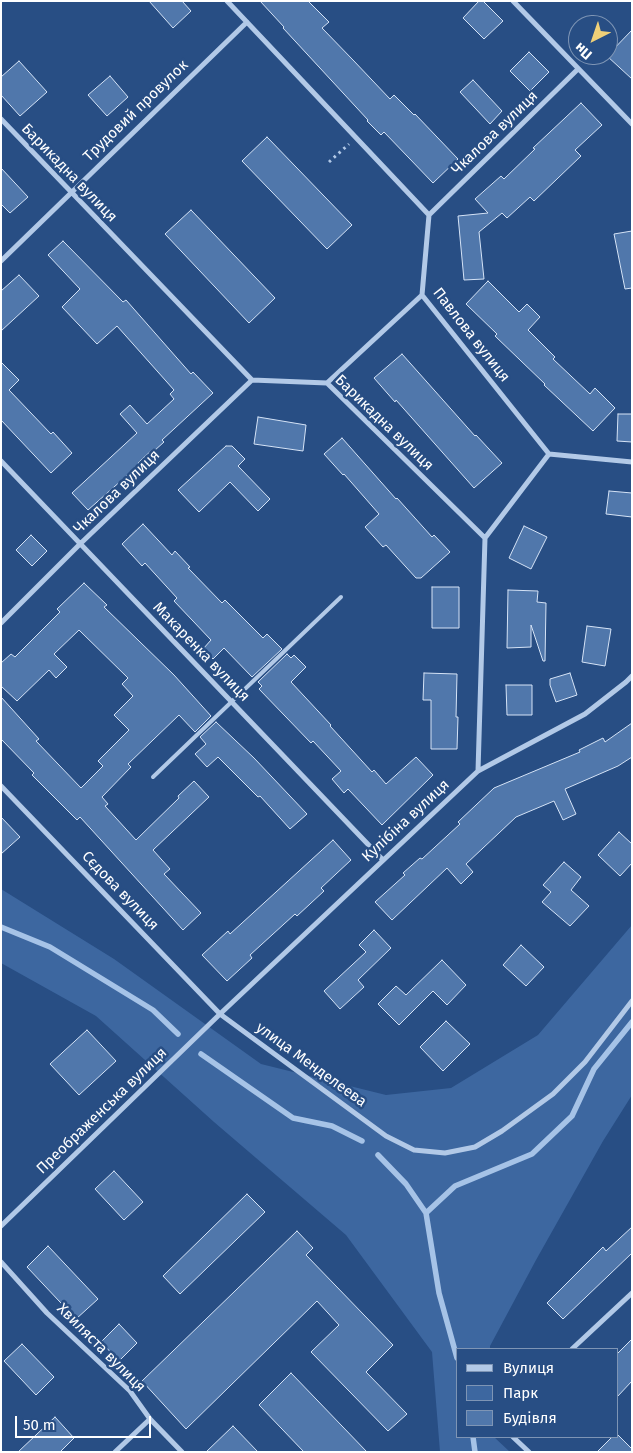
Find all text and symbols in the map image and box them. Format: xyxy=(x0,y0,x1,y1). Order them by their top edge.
north arrow xyxy=(568,15,618,65)
text: Пн xyxy=(571,39,596,63)
street label: Трудовий провулок xyxy=(80,56,192,166)
street label: Чкалова вулиця xyxy=(448,87,542,179)
street label: Барикадна вулиця xyxy=(17,120,121,226)
street label: Павлова вулиця xyxy=(429,284,513,386)
street label: Барикадна вулиця xyxy=(331,371,437,475)
street label: Чкалова вулиця xyxy=(70,446,164,538)
street label: Макаренка вулиця xyxy=(149,598,253,706)
street label: Кулібіна вулиця xyxy=(359,776,453,866)
street label: Сєдова вулиця xyxy=(78,848,162,934)
street label: улица Менделеева xyxy=(252,1019,370,1111)
street label: Преображенська вулиця xyxy=(33,1044,171,1178)
street label: Хвиляста вулиця xyxy=(53,1300,149,1396)
legend xyxy=(456,1348,618,1438)
text: Вулиця xyxy=(503,1359,554,1377)
text: Парк xyxy=(503,1384,538,1402)
scale bar xyxy=(18,1406,154,1438)
text: Будівля xyxy=(503,1409,557,1427)
text: 50 m xyxy=(23,1416,56,1434)

